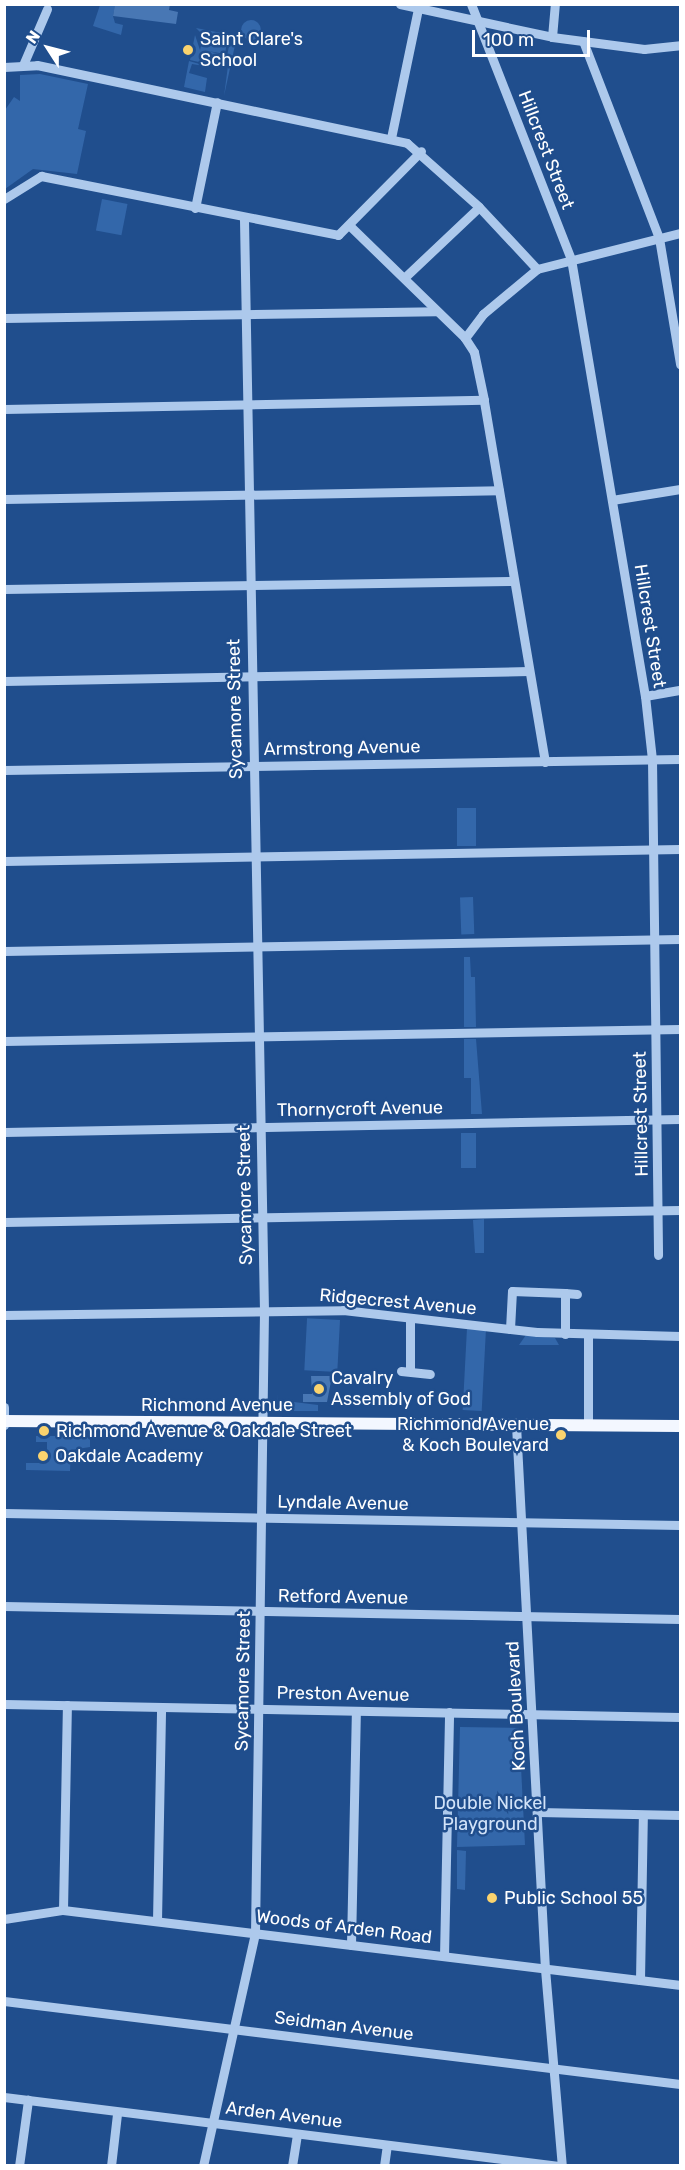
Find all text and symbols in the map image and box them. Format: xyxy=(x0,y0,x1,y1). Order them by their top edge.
north arrow xyxy=(18,18,78,78)
scale bar xyxy=(475,18,594,56)
text: N xyxy=(22,27,44,47)
place label: Saint Clare's School xyxy=(200,29,303,72)
text: 100 m xyxy=(483,29,534,51)
marker: Saint Clare's School xyxy=(181,43,195,57)
street label: Hillcrest Street xyxy=(513,88,579,212)
street label: Hillcrest Street xyxy=(630,562,670,690)
street label: Sycamore Street xyxy=(223,639,247,779)
street label: Armstrong Avenue xyxy=(263,736,421,760)
street label: Hillcrest Street xyxy=(629,1051,653,1177)
street label: Thornycroft Avenue xyxy=(276,1097,444,1121)
street label: Sycamore Street xyxy=(233,1125,257,1265)
street label: Ridgecrest Avenue xyxy=(318,1284,478,1320)
place label: Cavalry Assembly of God xyxy=(331,1368,472,1410)
marker: Cavalry Assembly of God xyxy=(312,1382,326,1396)
street label: Richmond Avenue xyxy=(141,1394,293,1416)
place label: Richmond Avenue & Koch Boulevard xyxy=(397,1414,549,1456)
place label: Richmond Avenue & Oakdale Street xyxy=(56,1420,352,1442)
marker: Richmond Avenue & Oakdale Street xyxy=(37,1424,51,1438)
marker: Richmond Avenue & Koch Boulevard xyxy=(554,1428,568,1442)
place label: Oakdale Academy xyxy=(55,1445,204,1467)
marker: Oakdale Academy xyxy=(36,1449,50,1463)
street label: Lyndale Avenue xyxy=(277,1491,409,1515)
street label: Retford Avenue xyxy=(278,1585,408,1609)
street label: Sycamore Street xyxy=(231,1611,255,1751)
street label: Koch Boulevard xyxy=(502,1640,530,1772)
street label: Preston Avenue xyxy=(276,1682,410,1706)
park label: Double Nickel Playground xyxy=(433,1793,547,1836)
place label: Public School 55 xyxy=(504,1887,643,1909)
marker: Public School 55 xyxy=(485,1891,499,1905)
street label: Woods of Arden Road xyxy=(254,1905,434,1949)
street label: Seidman Avenue xyxy=(273,2007,415,2045)
street label: Arden Avenue xyxy=(224,2097,344,2133)

